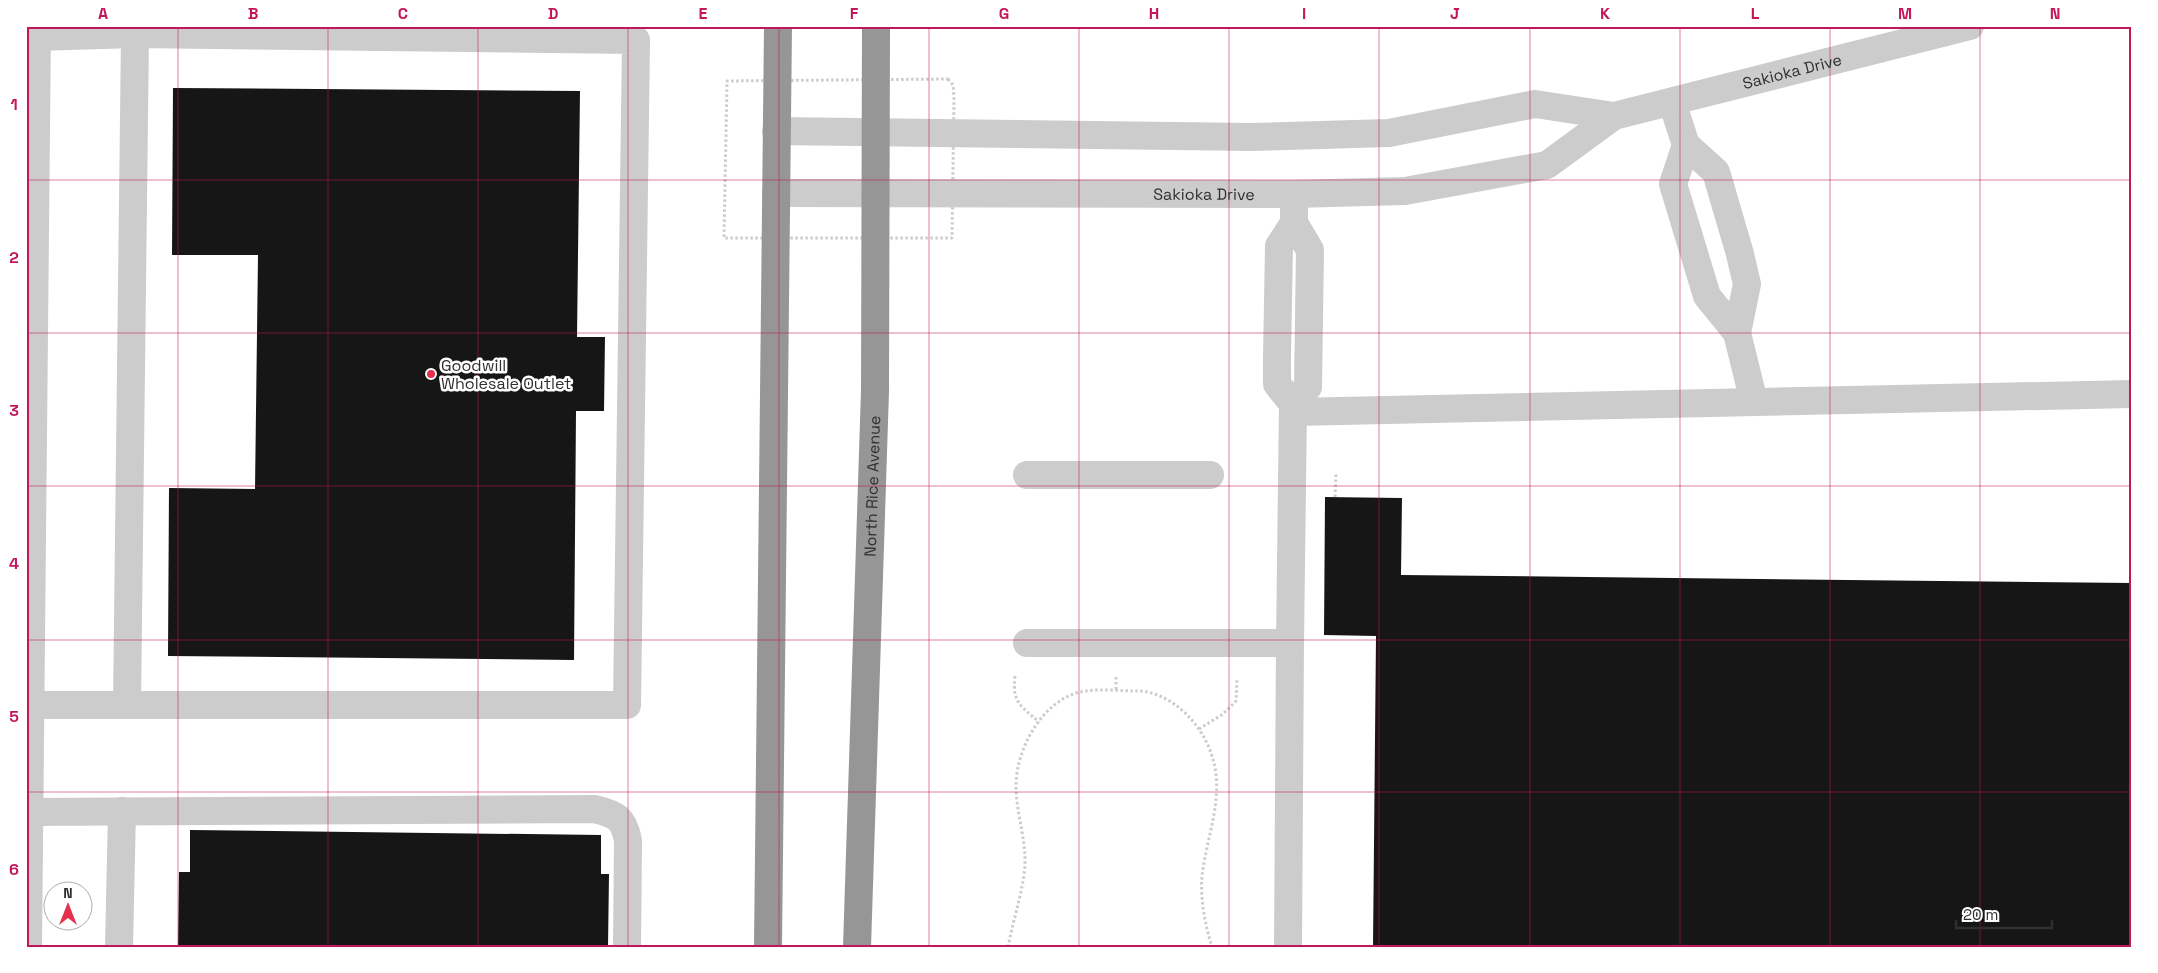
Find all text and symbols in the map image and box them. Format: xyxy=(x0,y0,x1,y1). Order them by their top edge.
text: A xyxy=(98,3,108,24)
text: B xyxy=(248,3,258,24)
text: C xyxy=(398,3,408,24)
text: D xyxy=(548,3,558,24)
text: E xyxy=(699,3,708,24)
text: F xyxy=(850,3,859,24)
text: G xyxy=(999,3,1009,24)
text: H xyxy=(1149,3,1159,24)
text: I xyxy=(1302,3,1306,24)
text: J xyxy=(1450,3,1460,24)
text: K xyxy=(1600,3,1610,24)
text: L xyxy=(1751,3,1760,24)
text: M xyxy=(1898,3,1912,24)
text: N xyxy=(2050,3,2060,24)
street label: Sakioka Drive xyxy=(1740,48,1844,94)
text: 1 xyxy=(10,94,18,115)
street label: Sakioka Drive xyxy=(1153,183,1255,204)
text: 2 xyxy=(9,247,19,268)
place label: Goodwill Wholesale Outlet xyxy=(441,355,571,394)
marker: Goodwill Wholesale Outlet xyxy=(425,368,437,380)
text: 3 xyxy=(9,400,19,421)
street label: North Rice Avenue xyxy=(859,415,885,557)
text: 4 xyxy=(9,553,19,574)
text: 5 xyxy=(9,706,19,727)
text: 6 xyxy=(9,859,19,880)
north arrow xyxy=(42,880,92,930)
text: N xyxy=(63,884,73,902)
scale bar xyxy=(1956,898,2052,930)
text: 20 m xyxy=(1963,905,1998,924)

